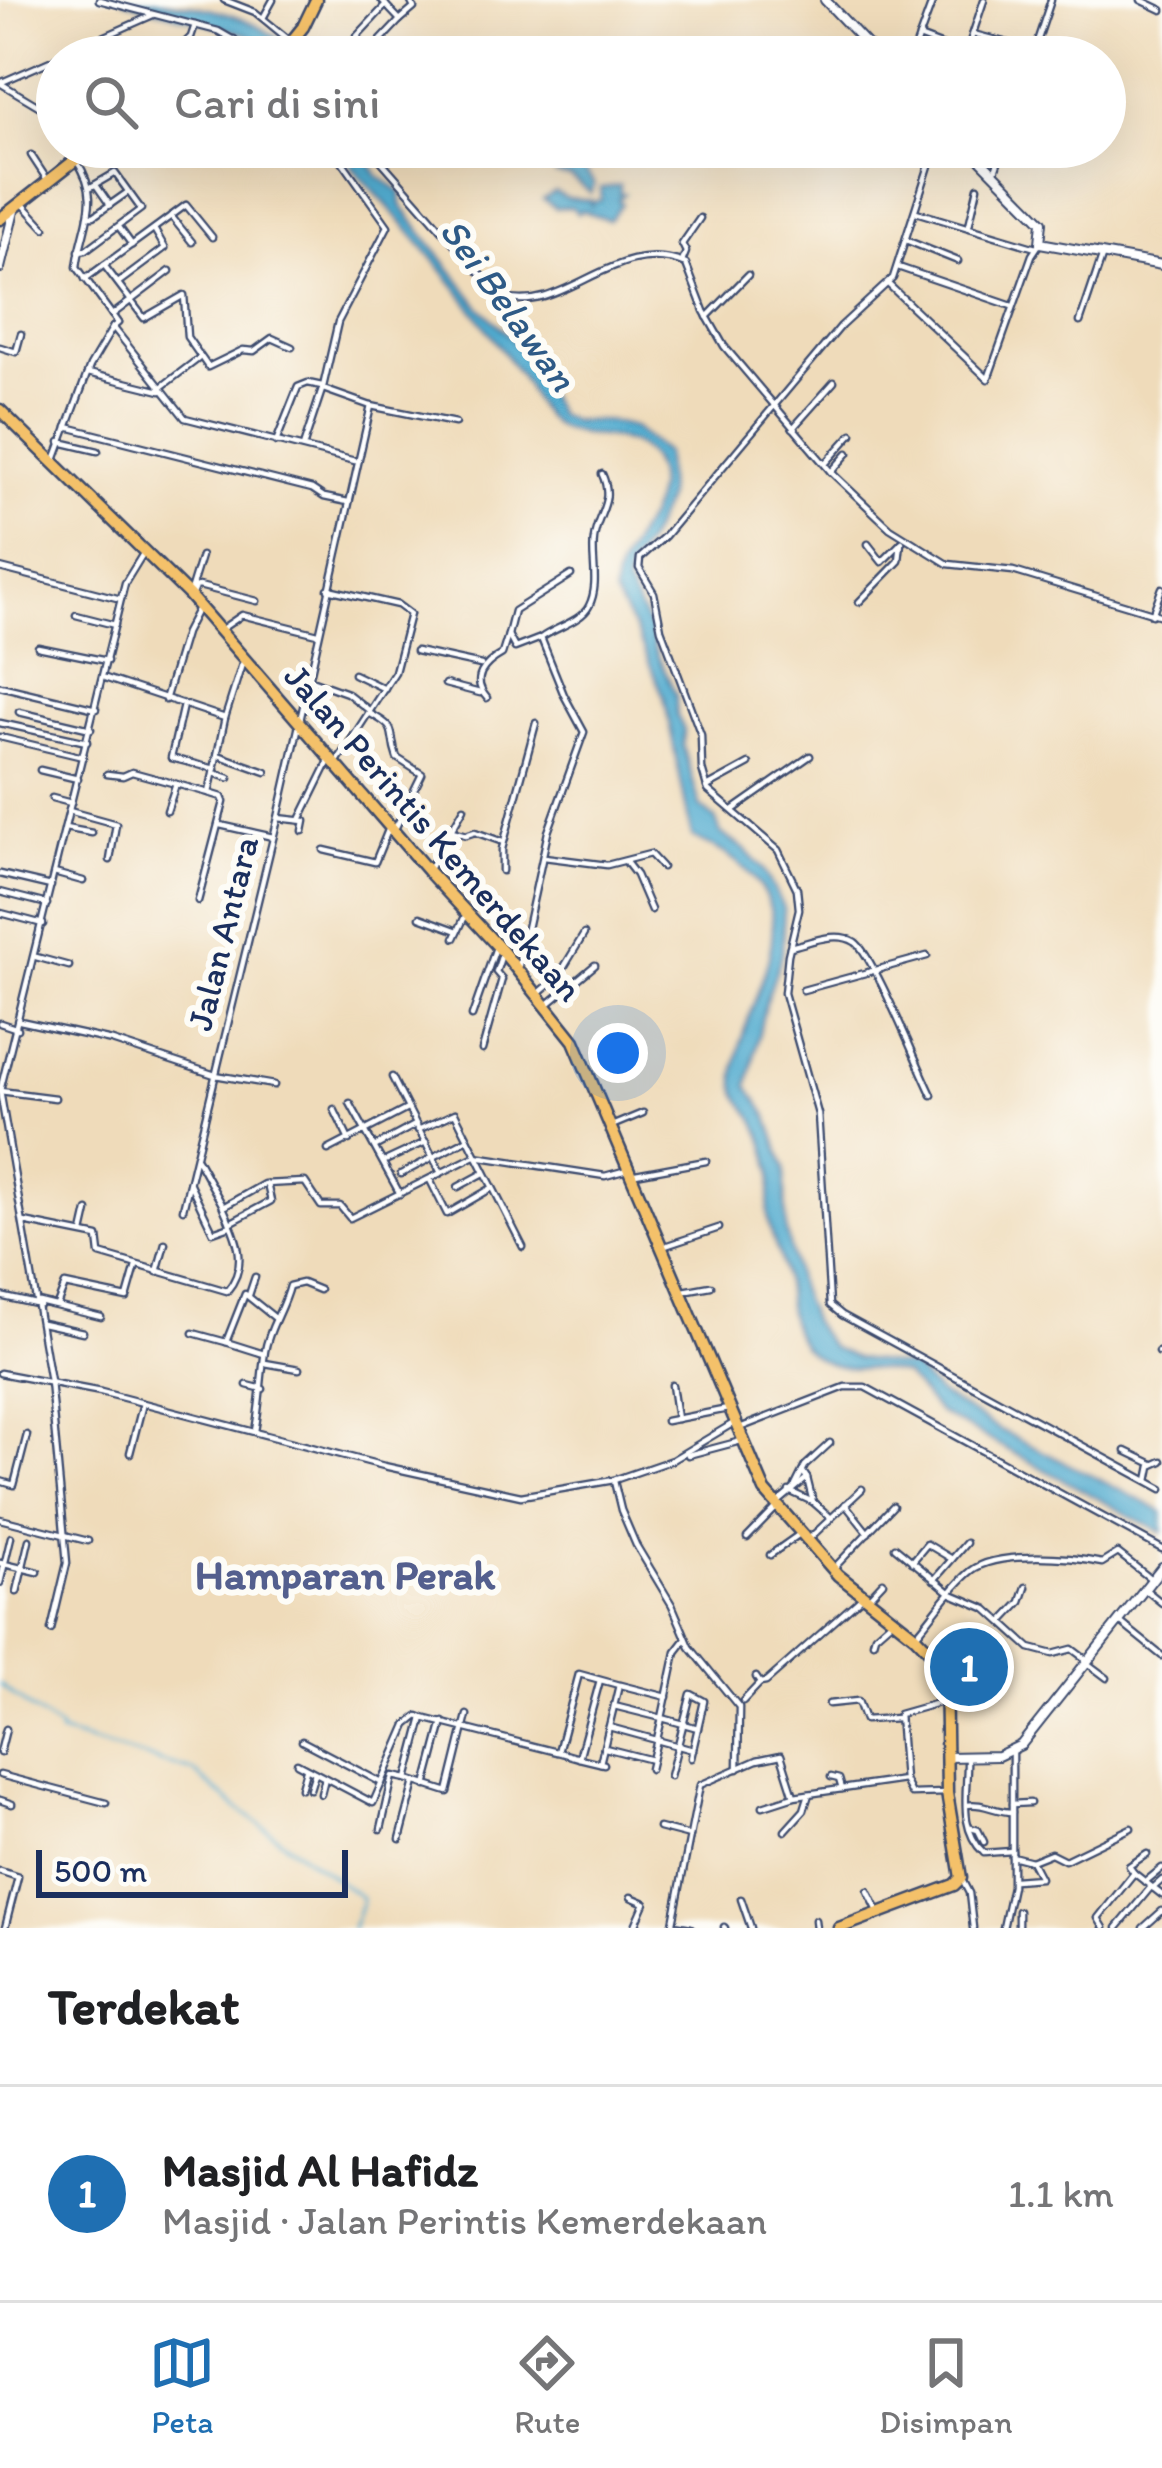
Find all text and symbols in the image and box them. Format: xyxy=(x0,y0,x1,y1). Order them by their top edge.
search box xyxy=(36,36,1126,168)
icon: search xyxy=(78,69,144,135)
text: Cari di sini xyxy=(174,75,380,129)
water label: Sei Belawan xyxy=(430,209,587,401)
street label: Jalan Perintis Kemerdekaan xyxy=(275,655,592,1010)
street label: Jalan Antara xyxy=(178,831,267,1035)
your location xyxy=(588,1023,648,1083)
district label: Hamparan Perak xyxy=(195,1549,495,1600)
pin: 1 xyxy=(930,1622,1008,1712)
scale bar xyxy=(36,1844,348,1897)
text: 500 m xyxy=(54,1851,147,1890)
text: Terdekat xyxy=(48,1976,240,2037)
text: Masjid Al Hafidz xyxy=(162,2143,478,2197)
text: 1 xyxy=(78,2170,96,2217)
text: 1.1 km xyxy=(1008,2170,1114,2217)
text: Masjid · Jalan Perintis Kemerdekaan xyxy=(162,2197,767,2244)
tab: Peta xyxy=(149,2330,215,2441)
tab: Rute xyxy=(514,2330,581,2441)
tab: Disimpan xyxy=(879,2330,1013,2441)

